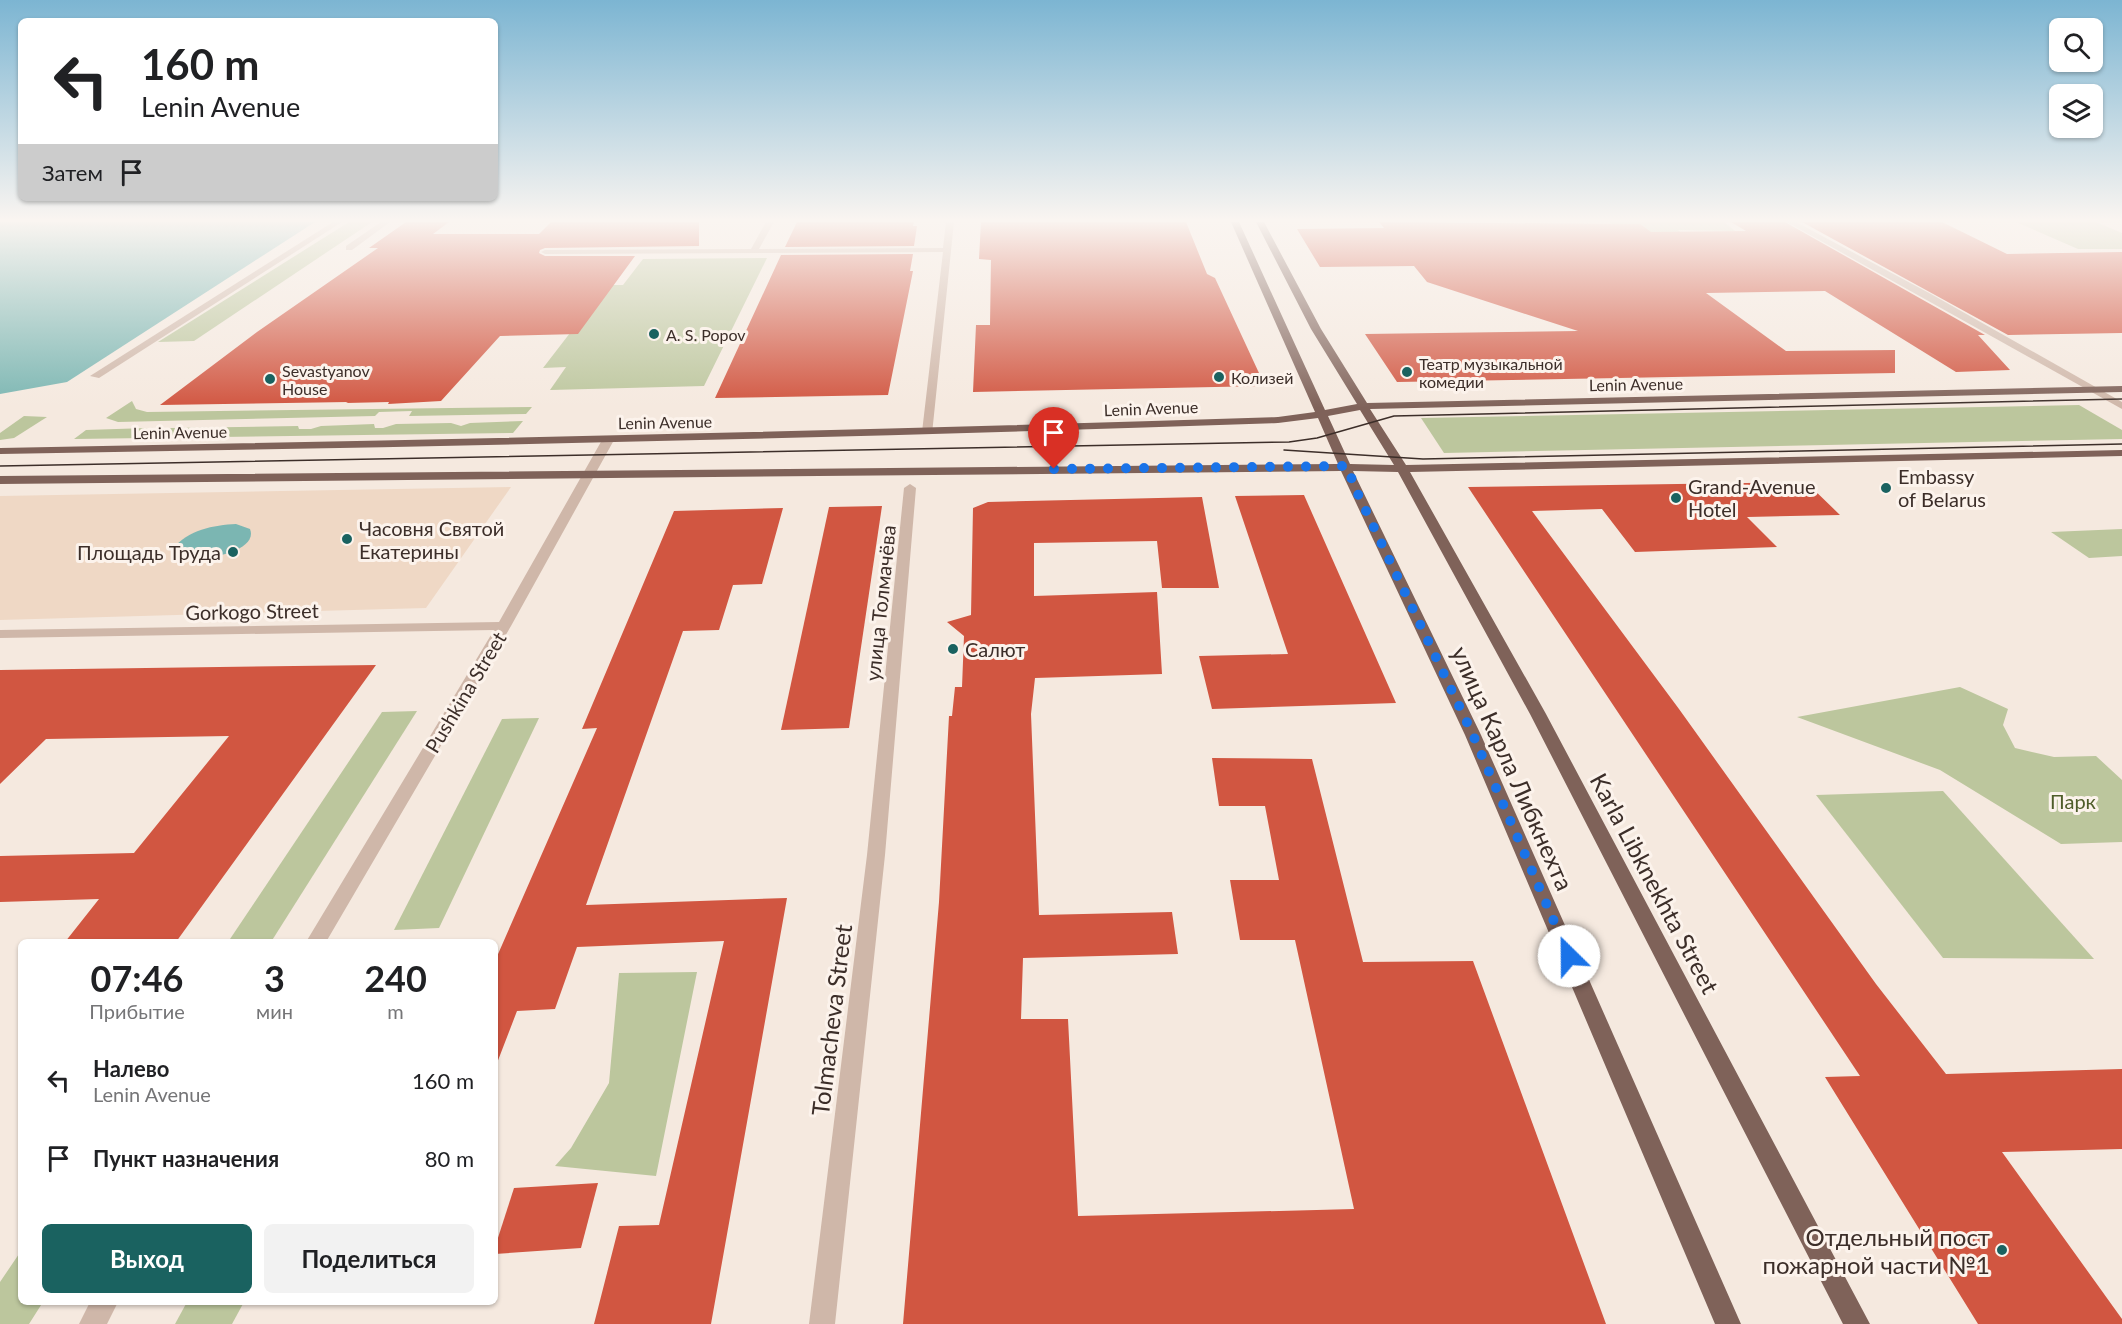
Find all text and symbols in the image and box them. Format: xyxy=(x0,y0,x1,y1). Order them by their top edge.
map controls xyxy=(2049,18,2103,138)
button: search xyxy=(2049,18,2103,72)
text: 160 m xyxy=(141,39,259,89)
icon: left xyxy=(42,42,120,120)
button: layers xyxy=(2049,84,2103,138)
text: Lenin Avenue xyxy=(141,90,300,123)
icon: arrive xyxy=(115,156,148,189)
text: Затем xyxy=(42,159,103,186)
place label: A. S. Popov xyxy=(666,325,746,344)
marker: A. S. Popov xyxy=(647,327,661,341)
place label: Театр музыкальной комедии xyxy=(1419,354,1563,391)
place label: Sevastyanov House xyxy=(282,361,370,398)
marker: Театр музыкальной комедии xyxy=(1400,365,1414,379)
place label: Колизей xyxy=(1231,368,1293,387)
marker: Колизей xyxy=(1212,370,1226,384)
marker: Sevastyanov House xyxy=(263,372,277,386)
street label: Lenin Avenue xyxy=(1589,374,1683,394)
street label: Lenin Avenue xyxy=(1104,397,1198,419)
pin xyxy=(1028,407,1079,469)
street label: Lenin Avenue xyxy=(618,412,712,432)
icon: arrive xyxy=(1037,416,1070,449)
street label: Lenin Avenue xyxy=(133,422,227,442)
place label: Embassy of Belarus xyxy=(1898,464,1986,511)
place label: Grand-Avenue Hotel xyxy=(1688,474,1816,521)
marker: Embassy of Belarus xyxy=(1879,481,1893,495)
marker: Grand-Avenue Hotel xyxy=(1669,491,1683,505)
place label: Часовня Святой Екатерины xyxy=(359,516,504,563)
street label: улица Толмачёва xyxy=(860,524,900,682)
marker: Часовня Святой Екатерины xyxy=(340,532,354,546)
place label: Площадь Труда xyxy=(77,540,221,564)
marker: Площадь Труда xyxy=(226,545,240,559)
street label: Gorkogo Street xyxy=(185,598,319,624)
street label: Pushkina Street xyxy=(420,627,510,757)
place label: Салют xyxy=(965,637,1025,661)
street label: улица Карла Либкнехта xyxy=(1446,641,1580,895)
marker: Салют xyxy=(946,642,960,656)
street label: Karla Libknekhta Street xyxy=(1585,768,1726,998)
park label: Парк xyxy=(2050,789,2097,813)
street label: Tolmacheva Street xyxy=(805,922,857,1117)
position arrow xyxy=(1537,924,1601,988)
text: 07:46 xyxy=(91,956,183,1000)
text: 3 xyxy=(264,956,285,1000)
text: 240 xyxy=(364,956,427,1000)
text: Прибытие xyxy=(89,999,185,1023)
text: мин xyxy=(256,999,293,1023)
text: m xyxy=(387,999,404,1023)
text: Налево xyxy=(93,1055,169,1082)
icon: left xyxy=(42,1064,75,1097)
text: 160 m xyxy=(412,1067,474,1094)
text: Lenin Avenue xyxy=(93,1082,211,1106)
icon: arrive xyxy=(42,1142,75,1175)
text: Пункт назначения xyxy=(93,1145,279,1172)
text: 80 m xyxy=(425,1145,474,1172)
place label: Отдельный пост пожарной части №1 xyxy=(1762,1222,1990,1279)
button: Выход xyxy=(42,1224,252,1293)
button: Поделиться xyxy=(264,1224,474,1293)
marker: Отдельный пост пожарной части №1 xyxy=(1995,1243,2009,1257)

